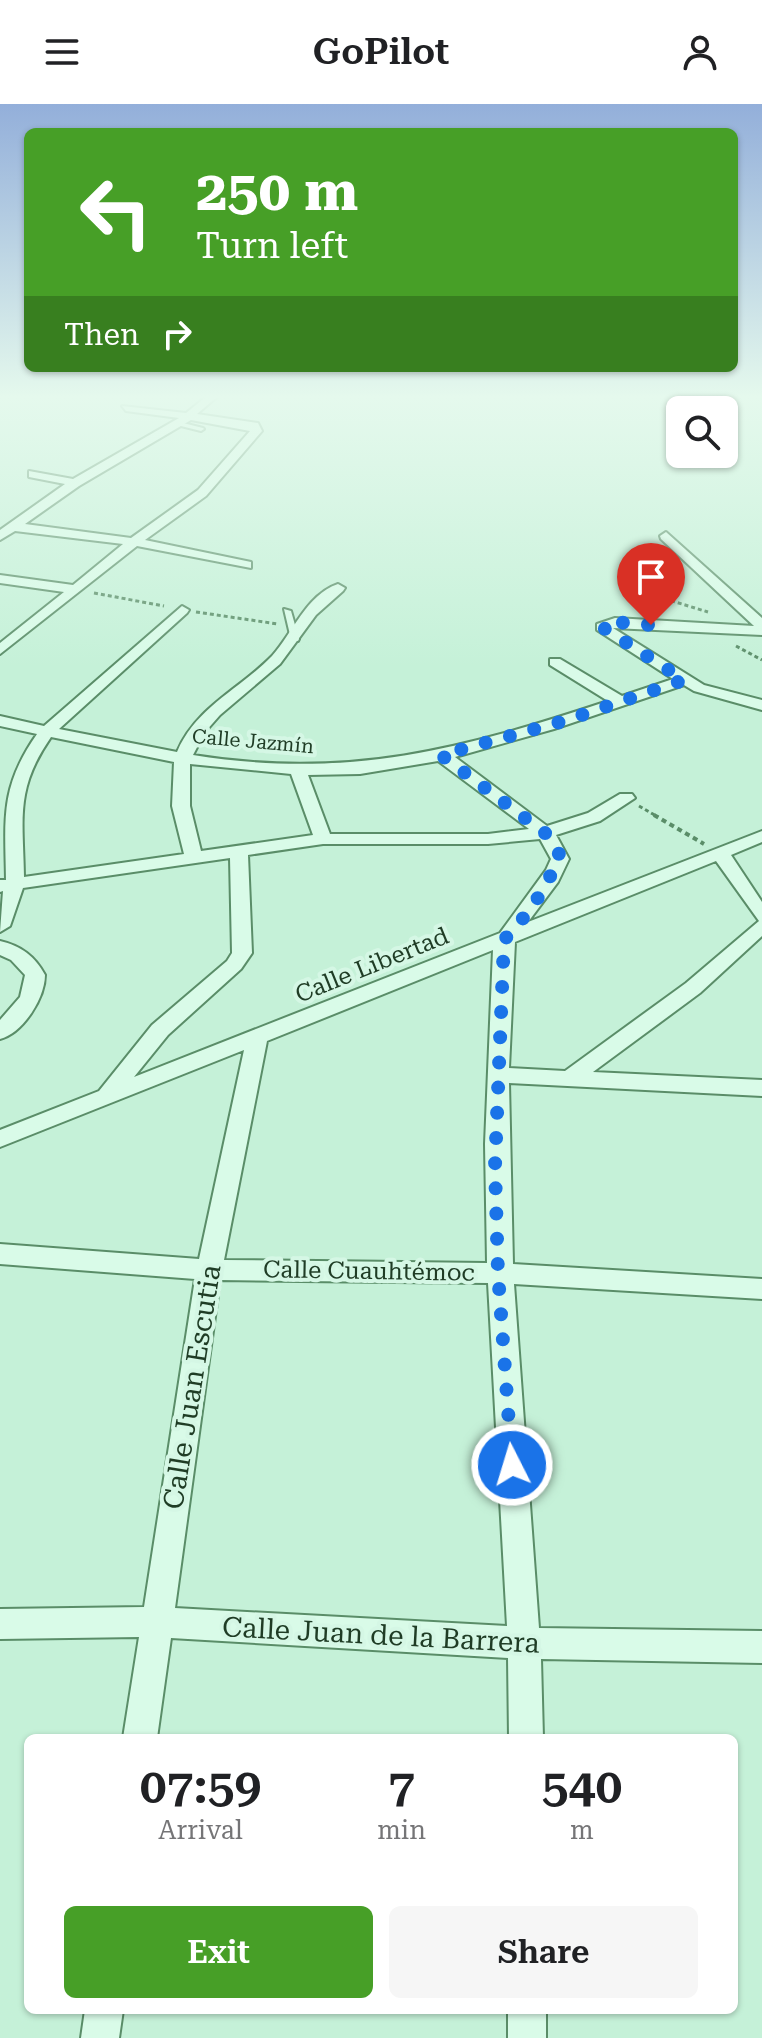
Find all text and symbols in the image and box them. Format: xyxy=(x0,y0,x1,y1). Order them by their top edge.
icon: menu xyxy=(40,30,84,74)
icon: person xyxy=(678,30,722,74)
text: GoPilot xyxy=(313,31,449,73)
text: 250 m xyxy=(196,158,358,224)
icon: left xyxy=(64,160,168,264)
text: Turn left xyxy=(196,225,348,267)
icon: right xyxy=(155,312,199,356)
text: Then xyxy=(64,317,139,352)
map controls xyxy=(666,396,738,468)
button: search xyxy=(666,396,738,468)
pin xyxy=(617,543,685,625)
icon: arrive xyxy=(629,555,673,599)
street label: Calle Jazmín xyxy=(191,724,315,758)
street label: Calle Libertad xyxy=(291,922,453,1008)
street label: Calle Cuauhtémoc xyxy=(263,1255,475,1287)
street label: Calle Juan Escutia xyxy=(156,1262,228,1512)
position arrow xyxy=(470,1423,554,1507)
street label: Calle Juan de la Barrera xyxy=(221,1610,541,1660)
text: 07:59 xyxy=(140,1759,261,1815)
text: 7 xyxy=(388,1759,415,1815)
text: 540 xyxy=(542,1759,622,1815)
text: Arrival xyxy=(158,1815,243,1845)
text: min xyxy=(377,1815,426,1845)
text: m xyxy=(570,1815,594,1845)
button: Exit xyxy=(64,1906,373,1998)
button: Share xyxy=(389,1906,698,1998)

